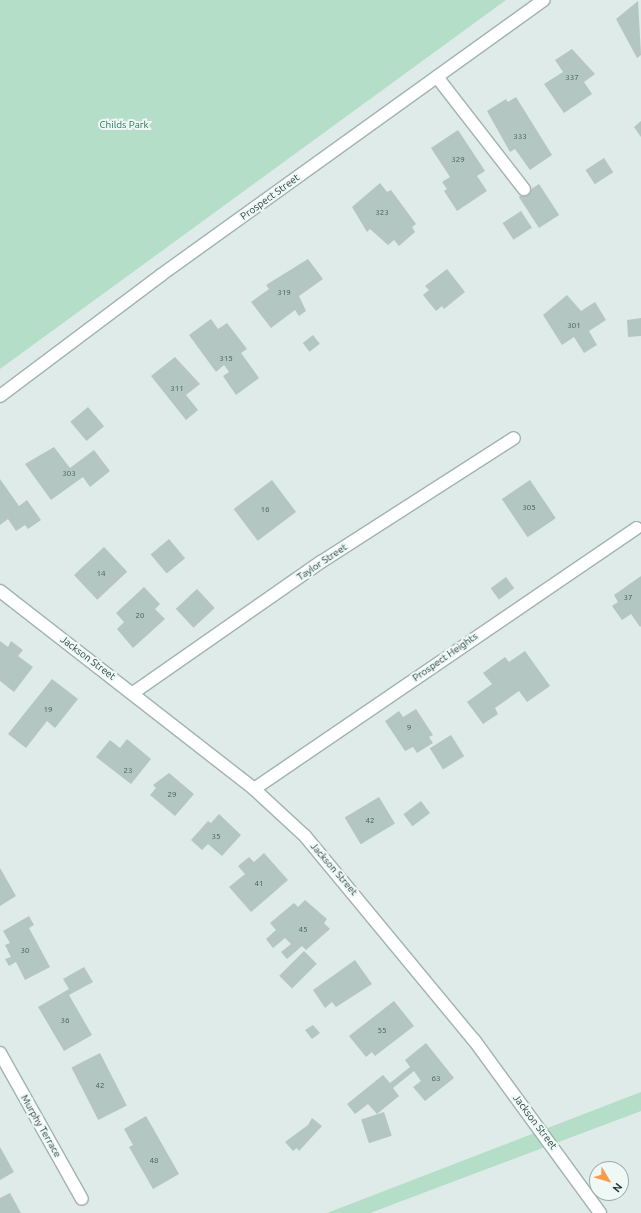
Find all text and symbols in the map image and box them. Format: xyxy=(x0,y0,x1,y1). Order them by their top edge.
house number: 337 xyxy=(565,73,579,83)
park label: Childs Park xyxy=(99,119,149,131)
house number: 333 xyxy=(513,132,527,142)
house number: 329 xyxy=(451,155,465,165)
street label: Prospect Street xyxy=(238,172,302,222)
house number: 323 xyxy=(375,208,389,218)
house number: 319 xyxy=(277,288,291,298)
house number: 301 xyxy=(567,321,581,331)
house number: 315 xyxy=(219,354,233,364)
house number: 311 xyxy=(170,384,184,394)
house number: 303 xyxy=(62,469,76,479)
house number: 305 xyxy=(522,503,536,513)
house number: 16 xyxy=(260,505,270,515)
street label: Taylor Street xyxy=(295,541,349,583)
house number: 14 xyxy=(96,569,106,579)
house number: 37 xyxy=(623,593,633,603)
house number: 20 xyxy=(135,611,145,621)
street label: Prospect Heights xyxy=(410,630,480,684)
street label: Jackson Street xyxy=(58,633,118,683)
house number: 19 xyxy=(43,705,53,715)
house number: 9 xyxy=(407,723,411,733)
house number: 23 xyxy=(123,766,133,776)
house number: 29 xyxy=(167,790,177,800)
house number: 42 xyxy=(365,816,375,826)
house number: 35 xyxy=(211,832,221,842)
street label: Jackson Street xyxy=(308,840,360,898)
house number: 41 xyxy=(254,879,264,889)
house number: 45 xyxy=(298,925,308,935)
house number: 30 xyxy=(20,946,30,956)
house number: 36 xyxy=(60,1016,70,1026)
house number: 55 xyxy=(377,1026,387,1036)
house number: 63 xyxy=(431,1074,441,1084)
house number: 42 xyxy=(95,1081,105,1091)
street label: Jackson Street xyxy=(510,1092,560,1152)
street label: Murphy Terrace xyxy=(18,1093,64,1159)
house number: 48 xyxy=(149,1156,159,1166)
north arrow xyxy=(589,1161,629,1201)
text: N xyxy=(610,1181,625,1195)

